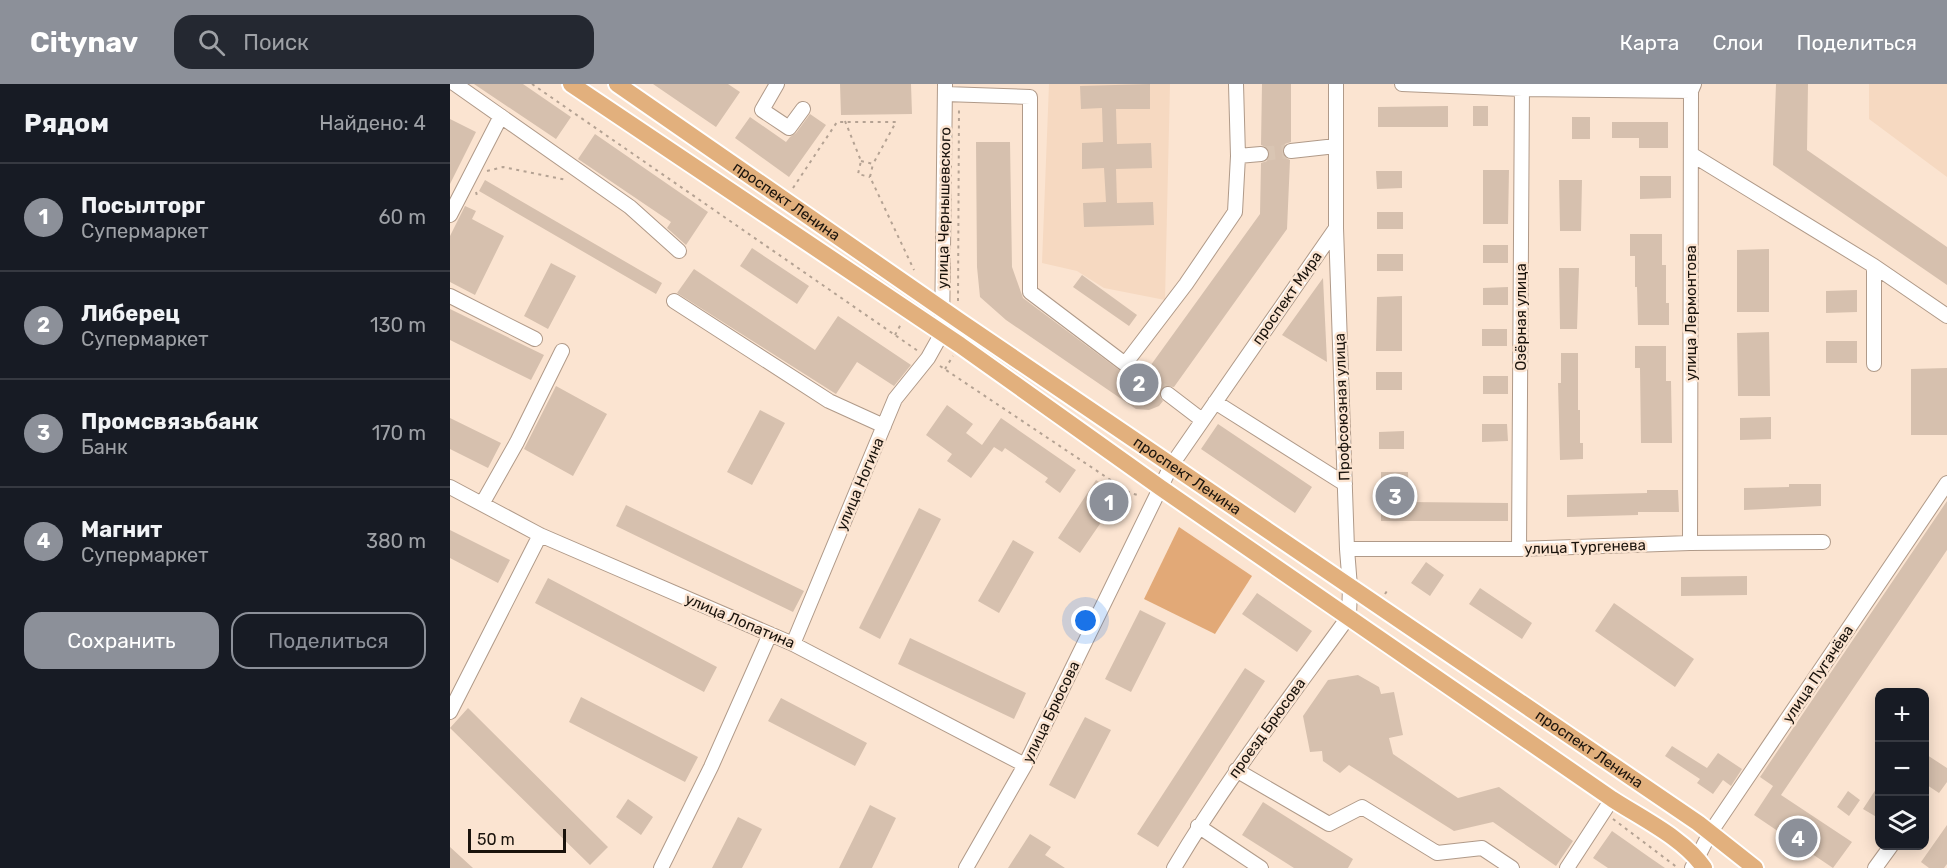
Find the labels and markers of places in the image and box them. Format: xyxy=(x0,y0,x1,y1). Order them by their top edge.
pin: 2 xyxy=(1120,360,1158,406)
pin: 3 xyxy=(1376,474,1414,518)
pin: 1 xyxy=(1090,480,1128,524)
pin: 4 xyxy=(1778,816,1818,861)

